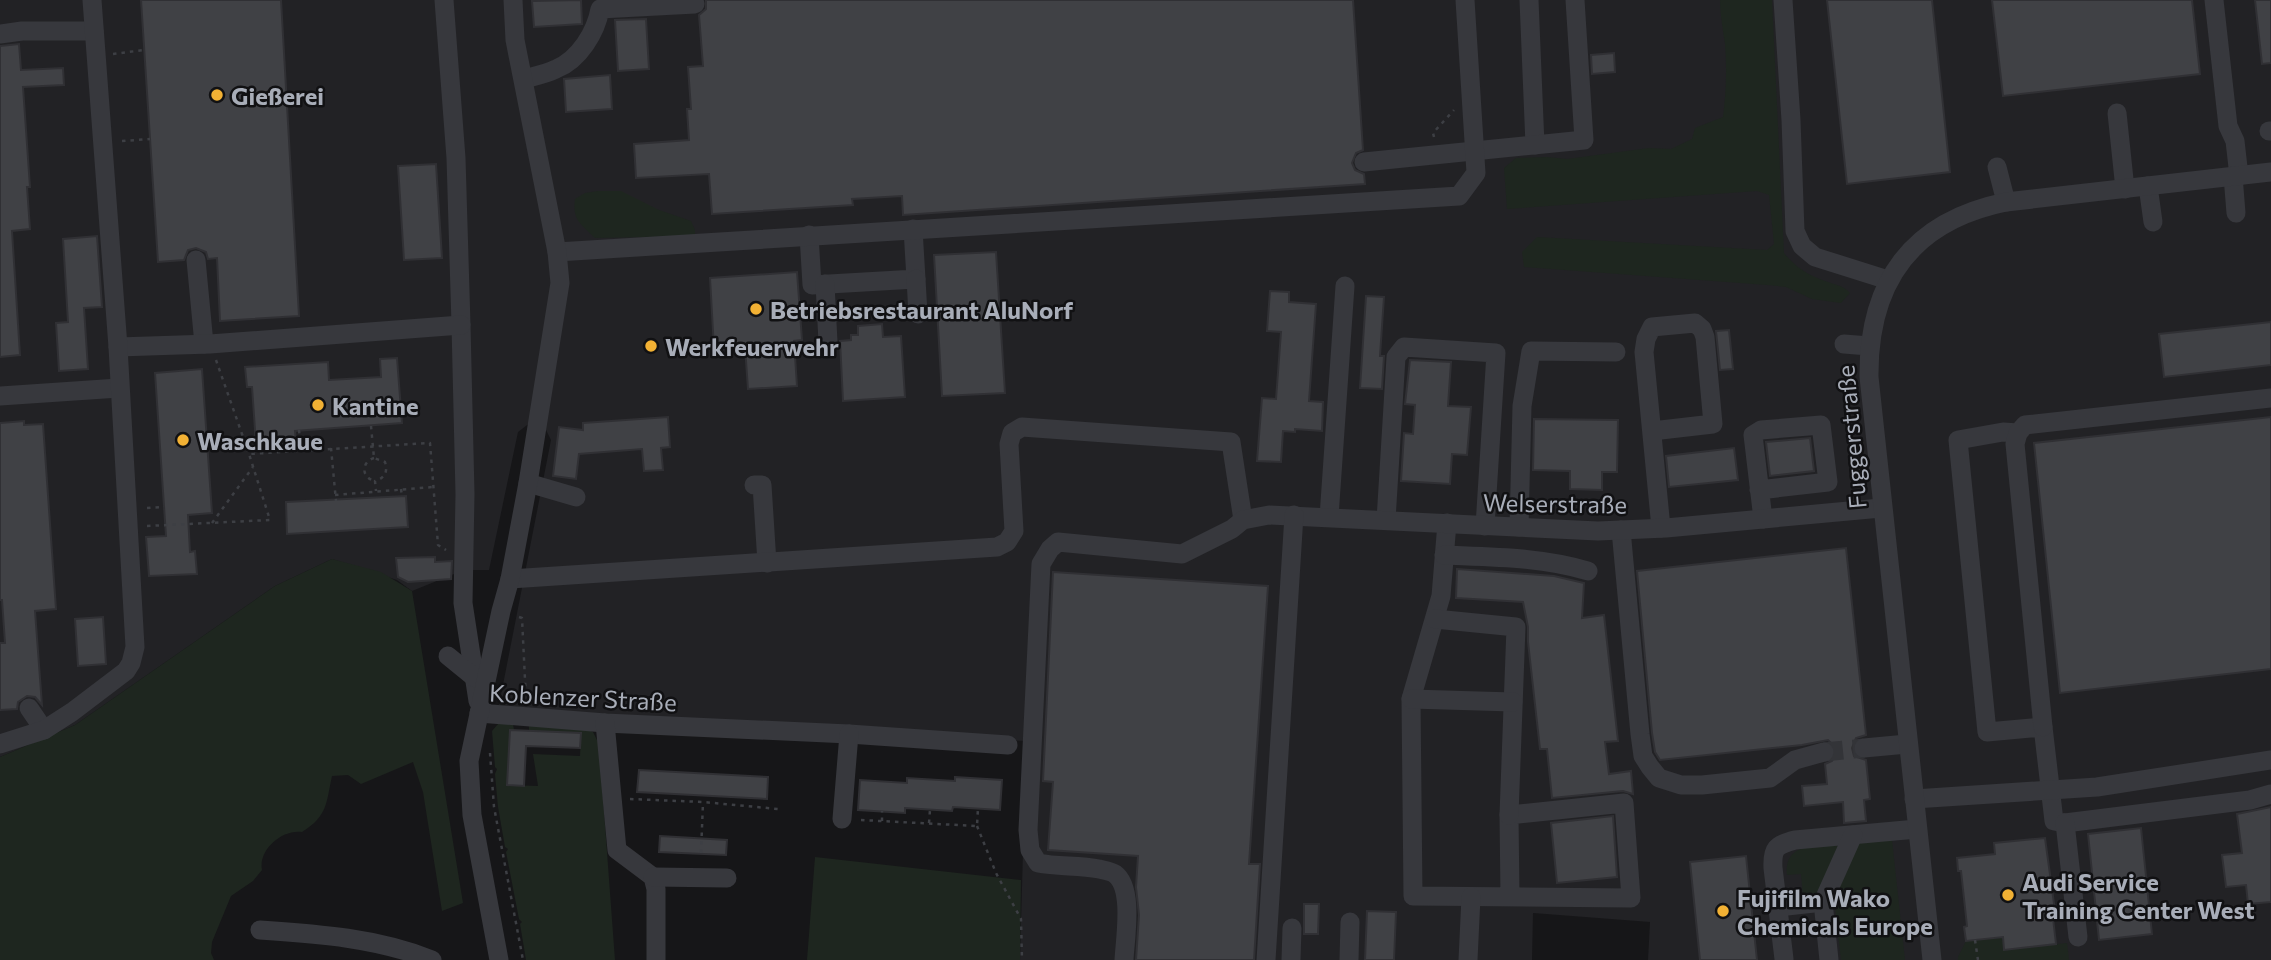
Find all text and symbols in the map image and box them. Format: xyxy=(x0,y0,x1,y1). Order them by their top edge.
place label: Gießerei xyxy=(231,81,324,110)
marker: Gießerei xyxy=(209,87,225,103)
place label: Betriebsrestaurant AluNorf xyxy=(770,295,1073,324)
marker: Betriebsrestaurant AluNorf xyxy=(748,301,764,317)
place label: Werkfeuerwehr xyxy=(665,332,839,361)
marker: Werkfeuerwehr xyxy=(643,338,659,354)
street label: Fuggerstraße xyxy=(1830,364,1872,510)
place label: Kantine xyxy=(332,391,419,420)
marker: Kantine xyxy=(310,397,326,413)
place label: Waschkaue xyxy=(197,426,323,455)
marker: Waschkaue xyxy=(175,432,191,448)
street label: Welserstraße xyxy=(1483,487,1627,519)
street label: Koblenzer Straße xyxy=(488,678,678,716)
place label: Audi Service Training Center West xyxy=(2022,867,2255,924)
place label: Fujifilm Wako Chemicals Europe xyxy=(1737,883,1933,940)
marker: Audi Service Training Center West xyxy=(2000,887,2016,903)
marker: Fujifilm Wako Chemicals Europe xyxy=(1715,903,1731,919)

